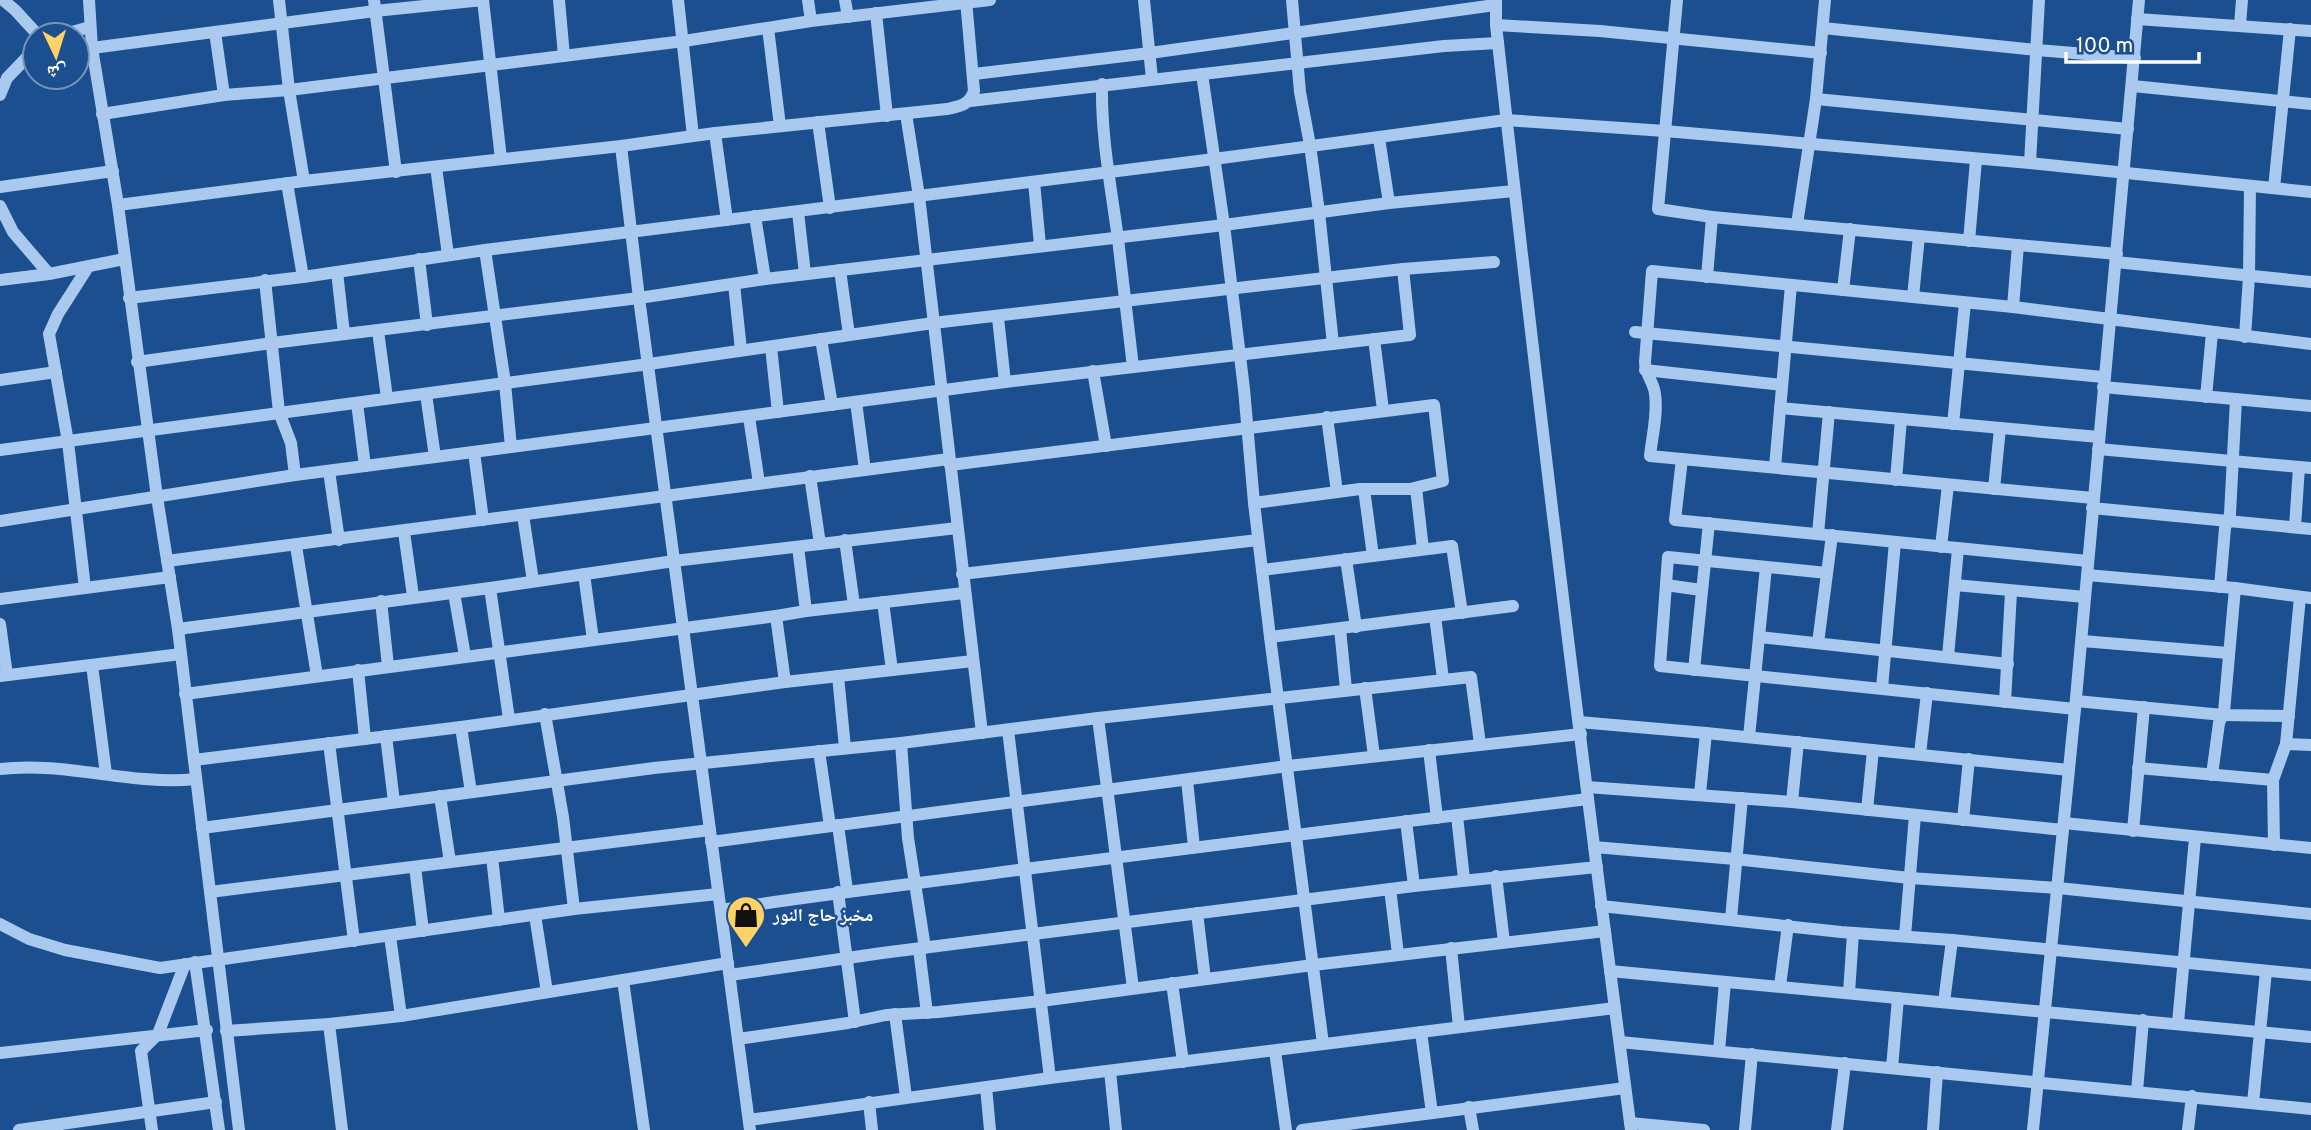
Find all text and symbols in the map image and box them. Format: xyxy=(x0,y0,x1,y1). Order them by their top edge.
north arrow xyxy=(21,21,91,91)
scale bar xyxy=(2066,21,2199,65)
text: 100 m xyxy=(2076,33,2133,60)
text: ش xyxy=(46,58,68,84)
shop icon: مخبز حاج النور xyxy=(725,894,767,949)
place label: مخبز حاج النور xyxy=(772,905,873,928)

